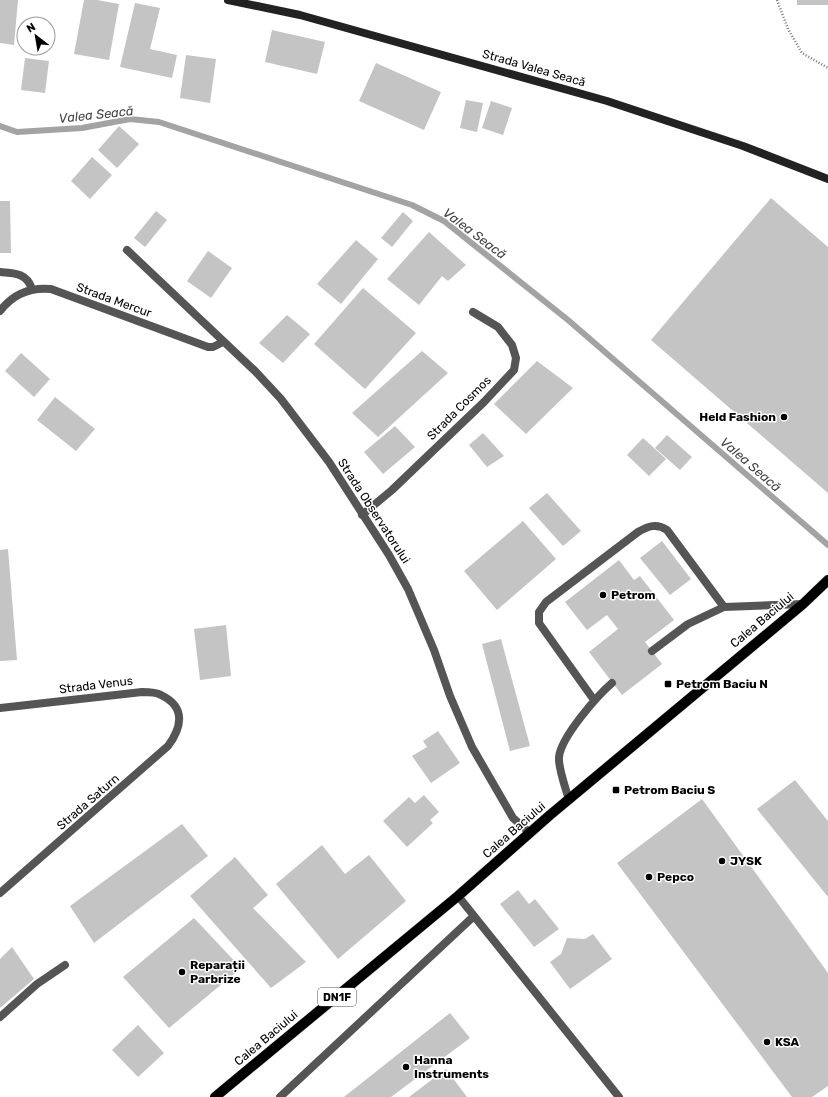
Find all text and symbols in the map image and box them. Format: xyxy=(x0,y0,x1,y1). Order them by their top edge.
north arrow xyxy=(16,16,56,56)
text: N xyxy=(24,20,38,35)
street label: Strada Valea Seacă xyxy=(481,47,587,89)
water label: Valea Seacă xyxy=(58,103,135,126)
water label: Valea Seacă xyxy=(440,205,510,262)
street label: Strada Mercur xyxy=(74,280,154,320)
street label: Strada Cosmos xyxy=(424,373,494,443)
place label: Held Fashion xyxy=(699,410,776,424)
marker: Held Fashion xyxy=(779,412,789,422)
water label: Valea Seacă xyxy=(717,434,784,495)
street label: Strada Observatorului xyxy=(335,456,413,566)
place label: Petrom xyxy=(611,588,655,602)
street label: Calea Baciului xyxy=(728,589,797,651)
marker: Petrom xyxy=(598,590,608,600)
street label: Strada Venus xyxy=(58,674,134,696)
place label: Petrom Baciu N xyxy=(676,677,768,691)
marker: Petrom Baciu N xyxy=(663,679,673,689)
street label: Strada Saturn xyxy=(54,771,122,833)
place label: Petrom Baciu S xyxy=(624,783,715,797)
marker: Petrom Baciu S xyxy=(611,785,621,795)
street label: Calea Baciului xyxy=(480,799,548,861)
place label: JYSK xyxy=(730,854,762,868)
marker: JYSK xyxy=(717,856,727,866)
place label: Pepco xyxy=(657,870,694,884)
marker: Pepco xyxy=(644,872,654,882)
place label: Reparații Parbrize xyxy=(190,958,245,986)
marker: Reparații Parbrize xyxy=(177,967,187,977)
road number: DN1F xyxy=(318,988,356,1006)
street label: Calea Baciului xyxy=(232,1007,301,1069)
place label: KSA xyxy=(775,1035,800,1049)
marker: KSA xyxy=(762,1037,772,1047)
place label: Hanna Instruments xyxy=(414,1053,489,1081)
marker: Hanna Instruments xyxy=(401,1062,411,1072)

